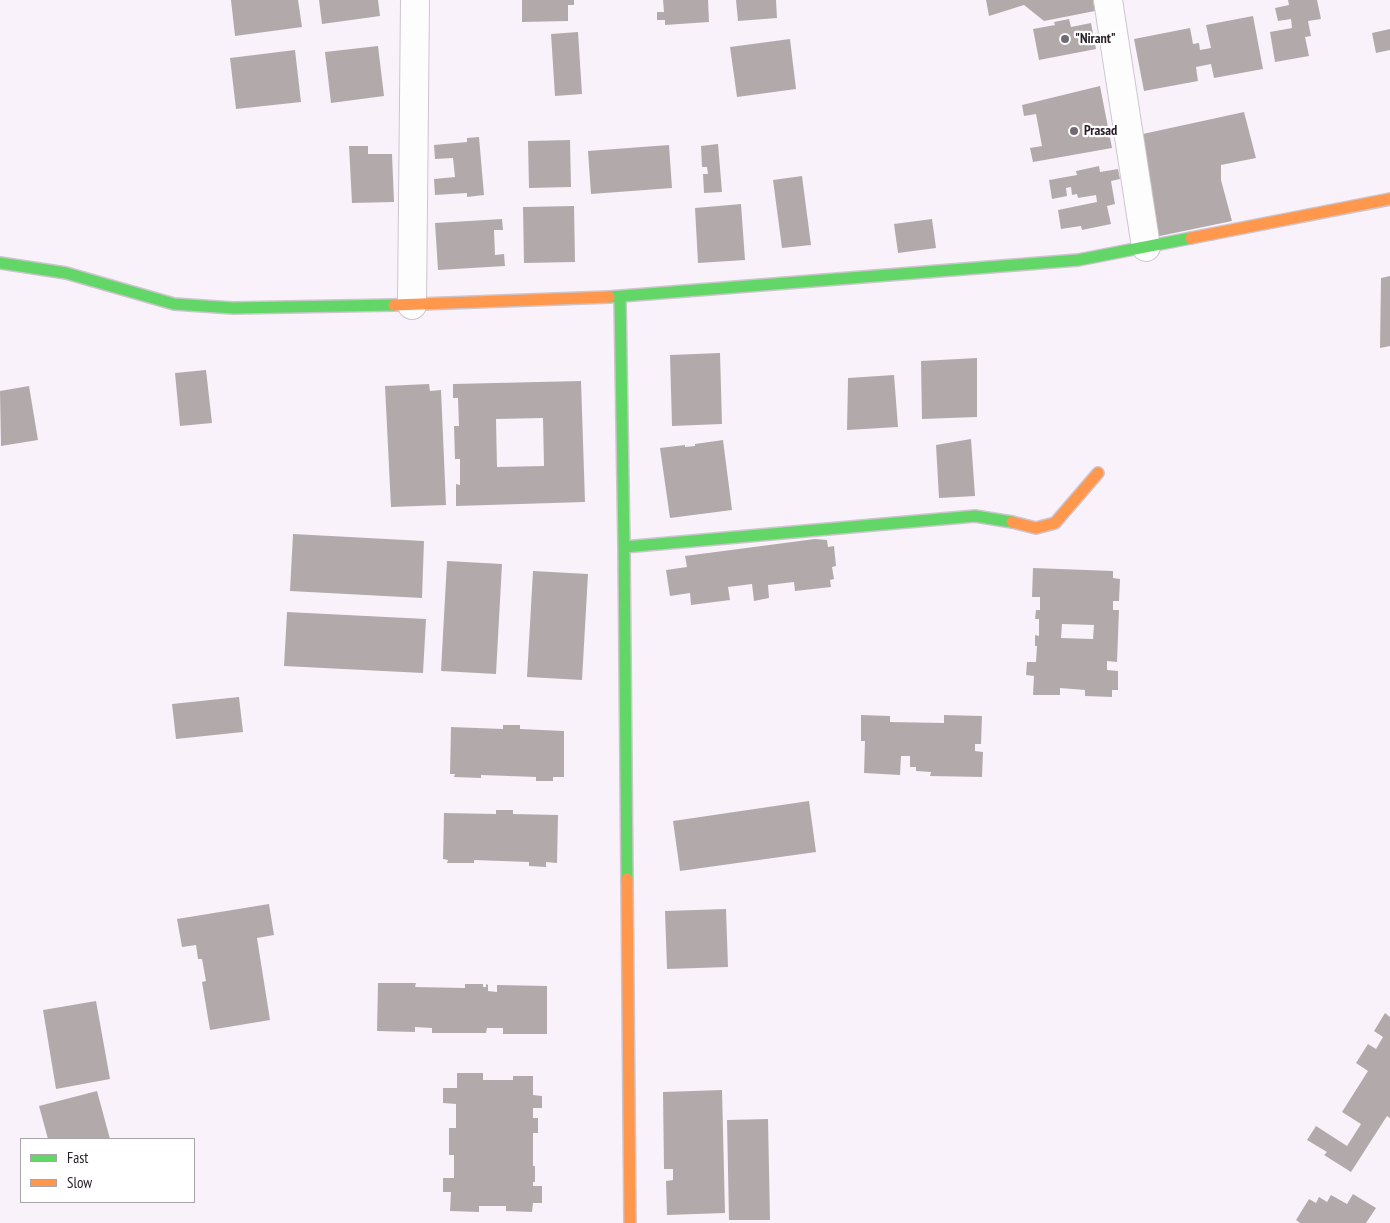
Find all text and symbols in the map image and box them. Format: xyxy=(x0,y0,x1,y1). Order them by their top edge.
place label: "Nirant" xyxy=(1075,31,1116,47)
marker: "Nirant" xyxy=(1059,33,1071,45)
place label: Prasad xyxy=(1084,123,1117,139)
marker: Prasad xyxy=(1068,125,1080,137)
legend xyxy=(20,1138,195,1203)
text: Fast xyxy=(67,1148,88,1167)
text: Slow xyxy=(67,1173,92,1192)

